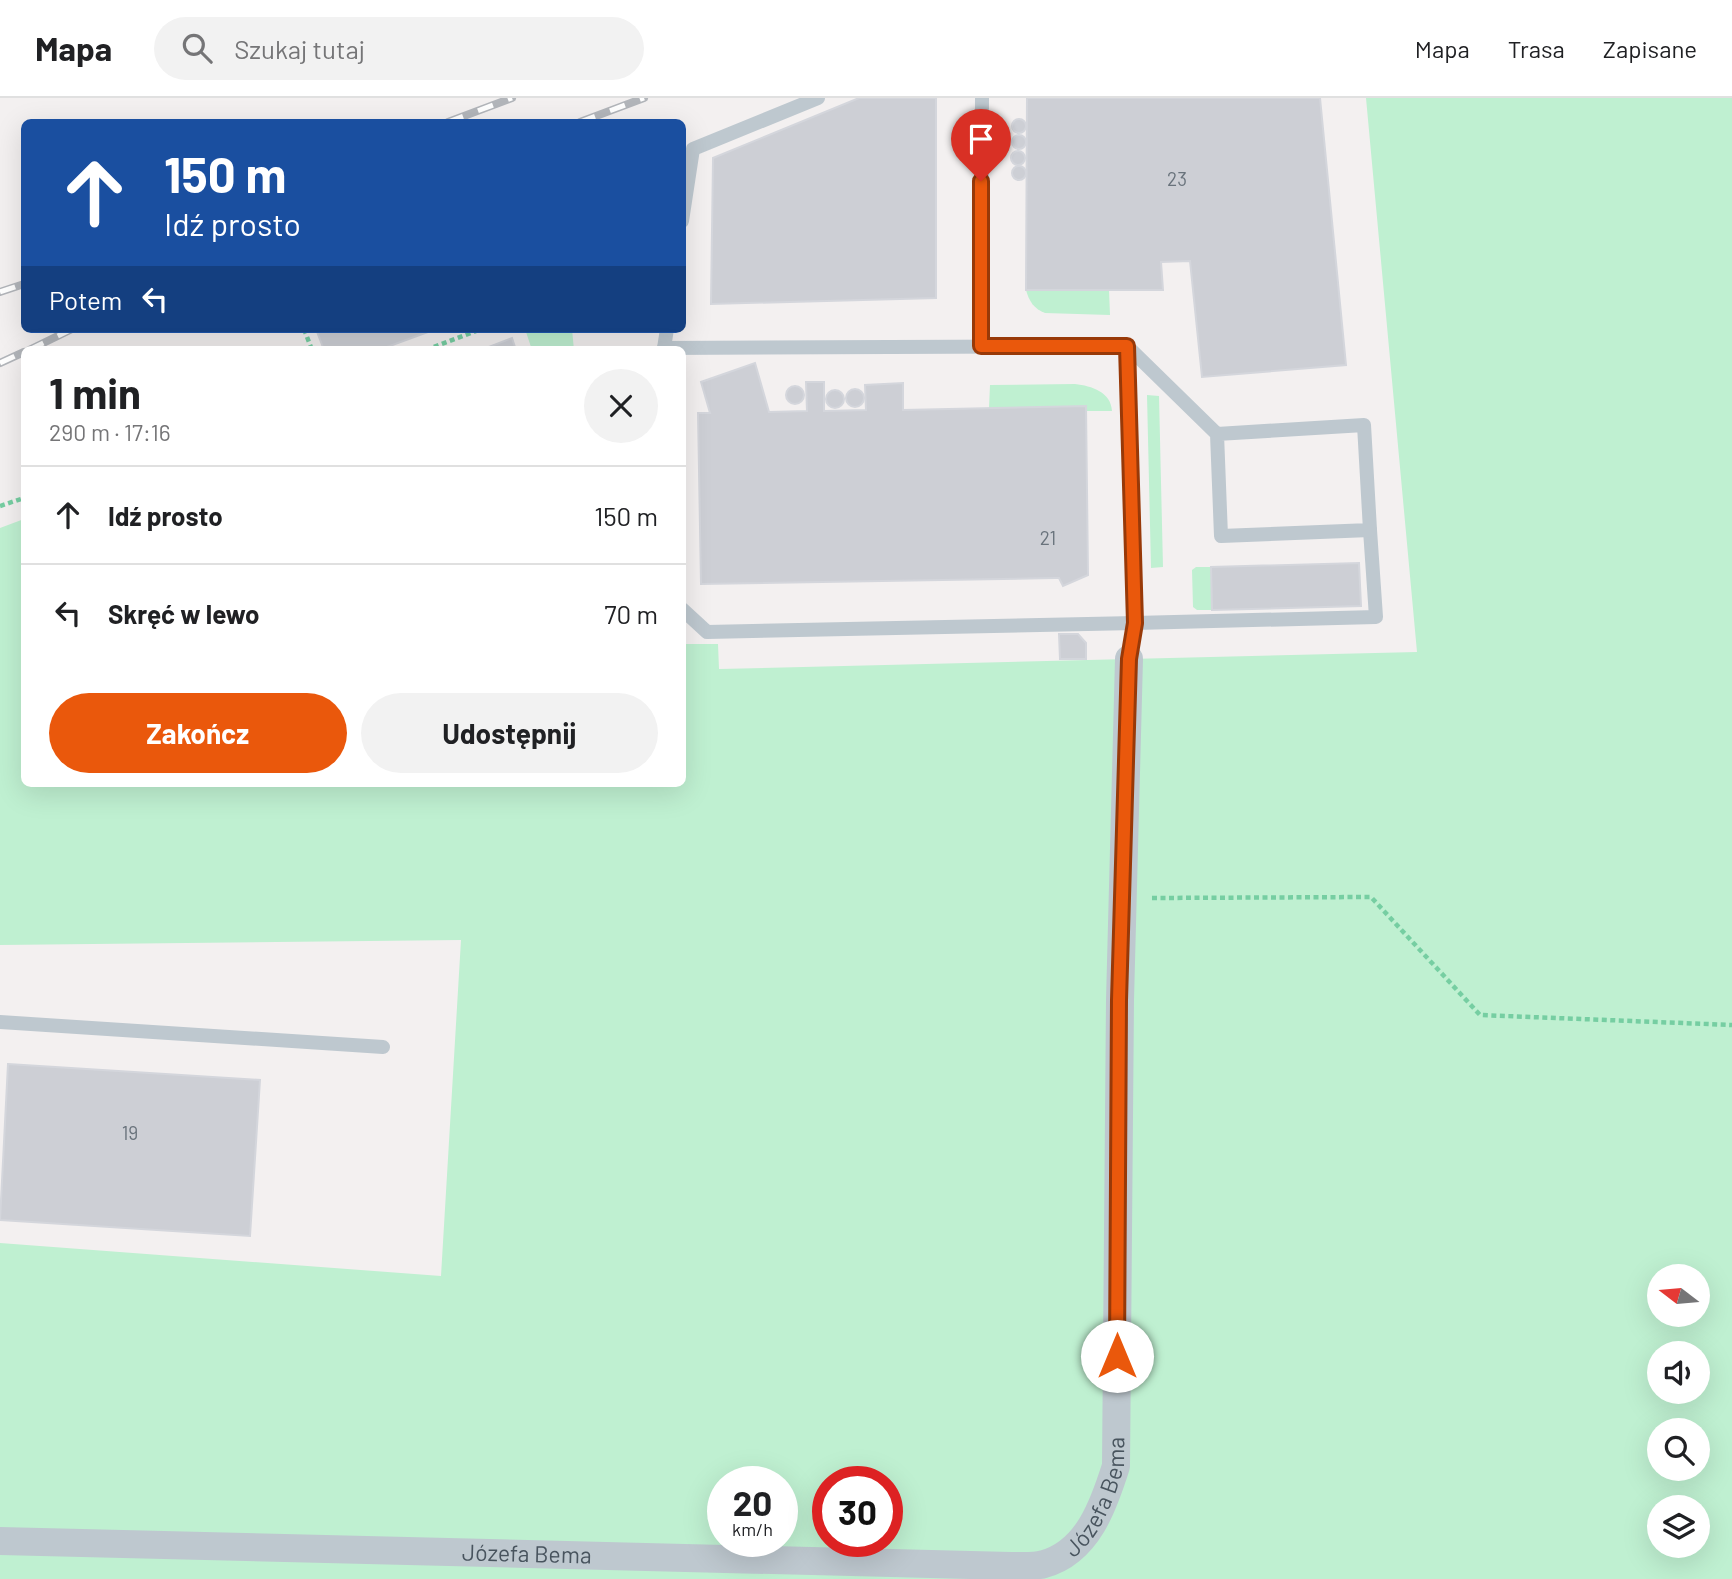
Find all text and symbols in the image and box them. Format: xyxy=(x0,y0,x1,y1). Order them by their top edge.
search box xyxy=(154,17,644,80)
text: Mapa xyxy=(35,28,112,68)
icon: search xyxy=(178,29,216,67)
text: Szukaj tutaj xyxy=(234,33,365,64)
text: Mapa xyxy=(1415,34,1470,63)
text: Trasa xyxy=(1508,34,1565,63)
text: Zapisane xyxy=(1603,34,1697,63)
pin xyxy=(951,109,1011,181)
icon: arrive xyxy=(962,120,1000,158)
text: 150 m xyxy=(164,144,286,203)
icon: ahead xyxy=(49,147,140,238)
house number: 23 xyxy=(1167,167,1187,190)
text: Idź prosto xyxy=(164,204,301,242)
icon: left xyxy=(136,280,174,318)
text: Potem xyxy=(49,284,122,315)
text: 1 min xyxy=(49,367,141,417)
button: close xyxy=(584,369,658,443)
text: 290 m · 17:16 xyxy=(49,418,171,446)
icon: ahead xyxy=(49,496,87,534)
text: Idź prosto xyxy=(108,500,223,531)
text: 150 m xyxy=(594,500,658,531)
house number: 21 xyxy=(1040,526,1056,549)
icon: left xyxy=(49,594,87,632)
text: Skręć w lewo xyxy=(108,598,260,629)
text: 70 m xyxy=(604,598,658,629)
button: Zakończ xyxy=(49,693,347,773)
button: Udostępnij xyxy=(361,693,658,773)
house number: 19 xyxy=(122,1121,138,1144)
north arrow xyxy=(1647,1264,1710,1326)
map controls xyxy=(1647,1264,1710,1558)
position arrow xyxy=(1080,1319,1154,1393)
button: sound xyxy=(1647,1341,1710,1404)
button: search xyxy=(1647,1418,1710,1481)
street label: Józefa Bema xyxy=(1058,1437,1129,1562)
speed limit sign: 30 xyxy=(812,1466,903,1557)
text: 20 xyxy=(733,1481,772,1523)
button: layers xyxy=(1647,1495,1710,1558)
text: km/h xyxy=(732,1518,773,1540)
street label: Józefa Bema xyxy=(462,1537,592,1569)

